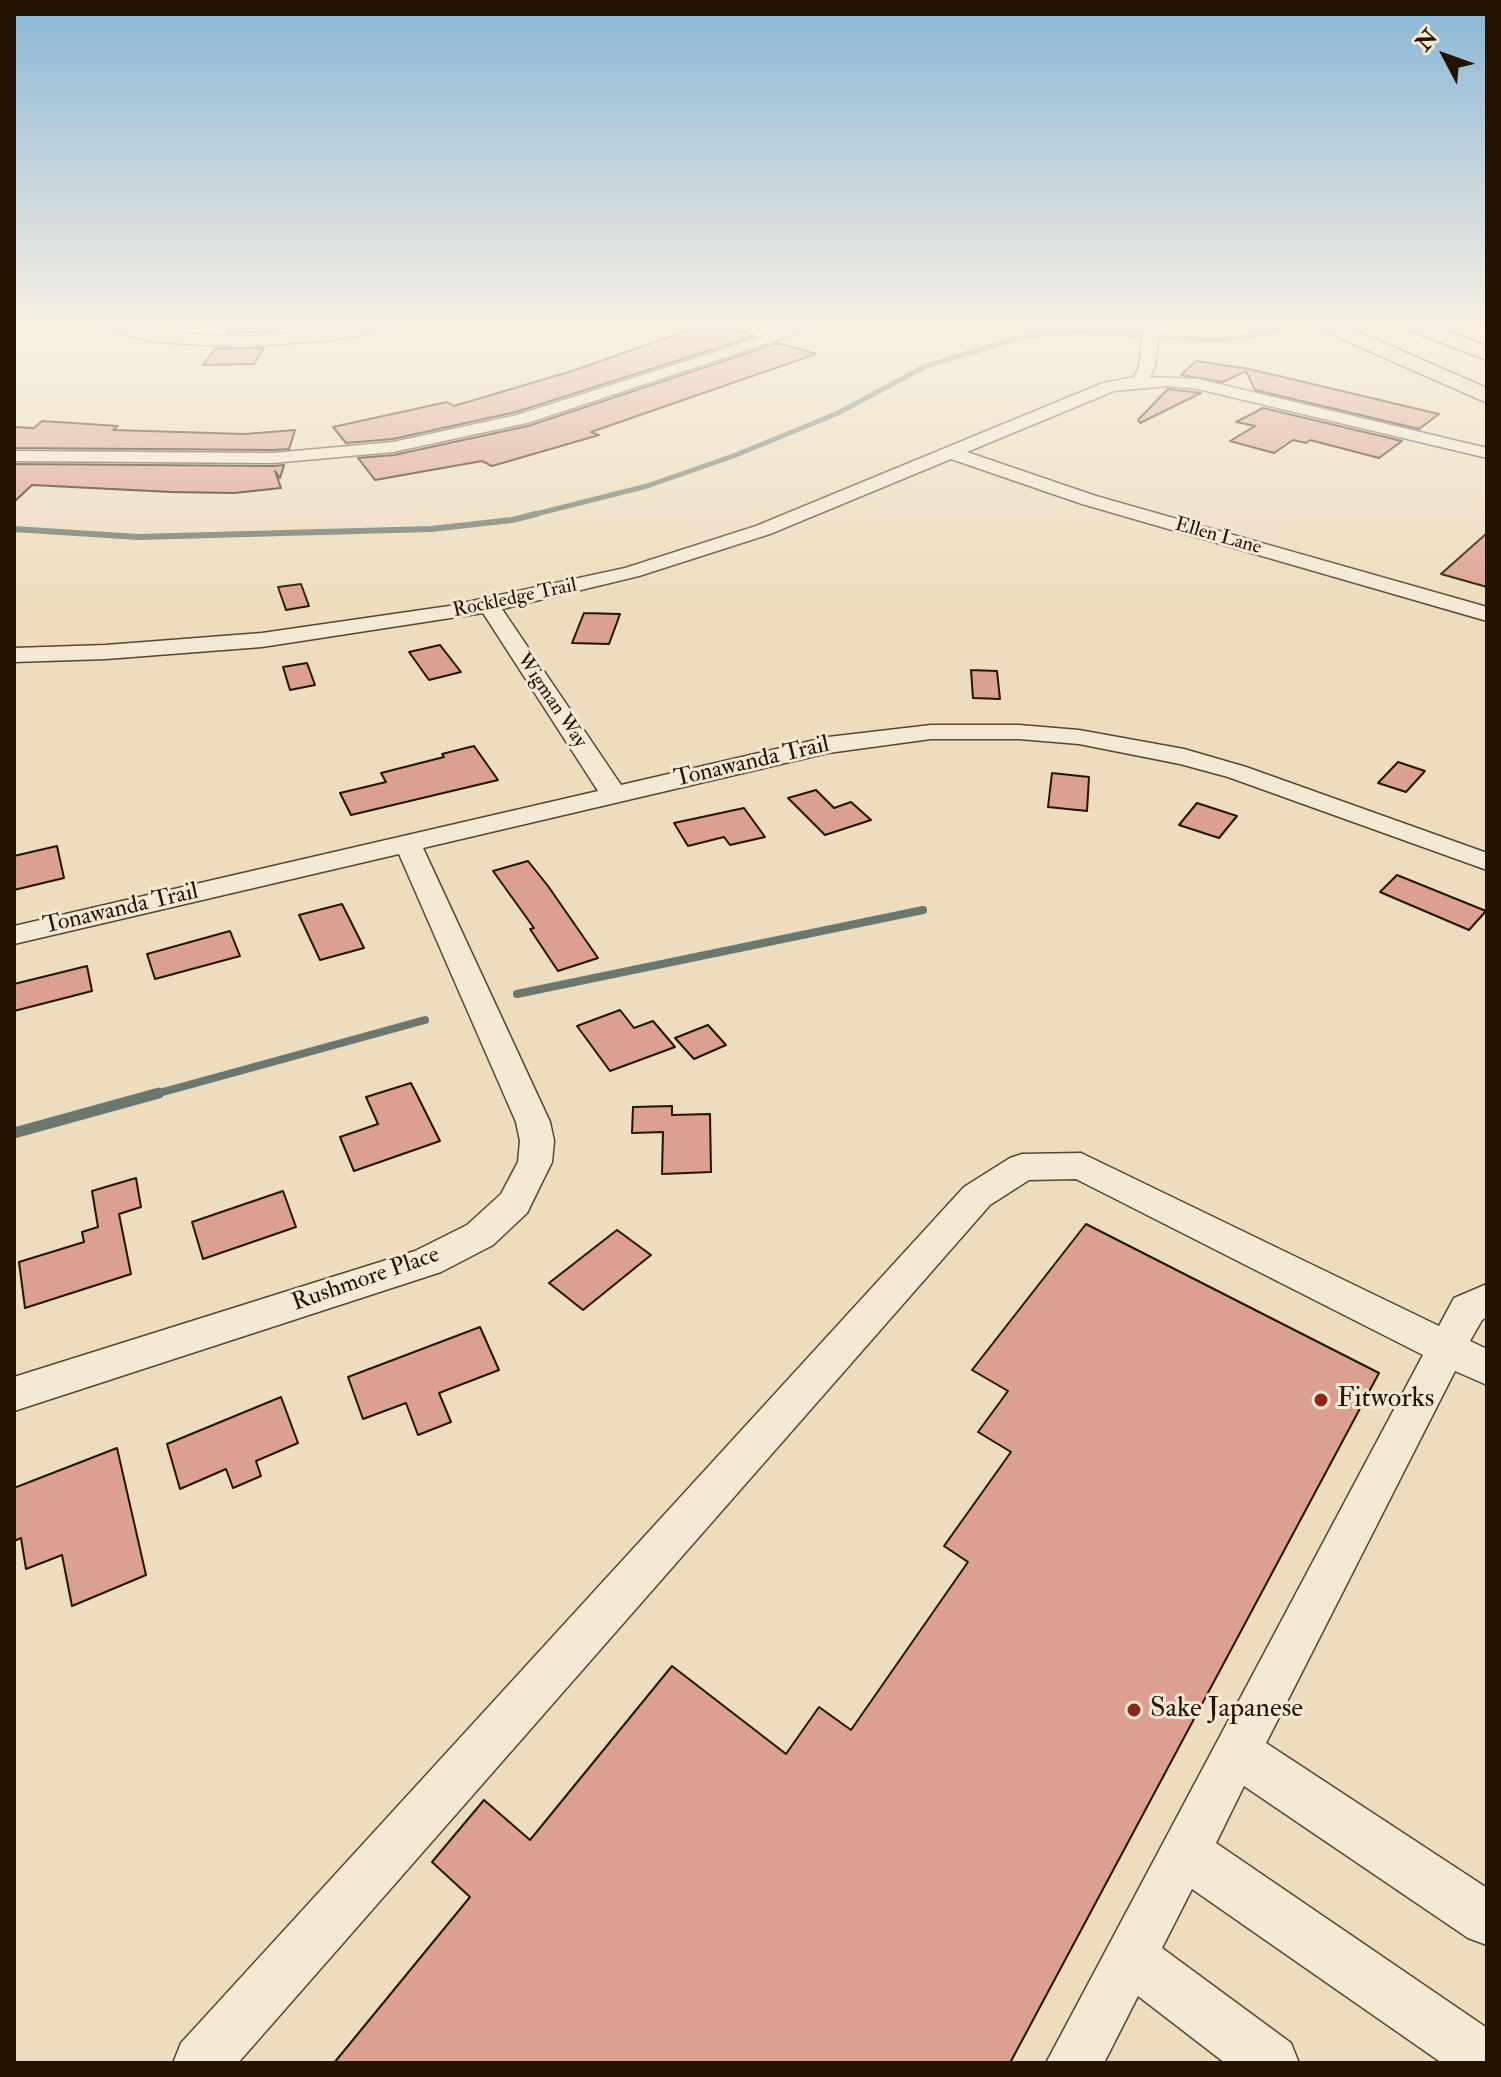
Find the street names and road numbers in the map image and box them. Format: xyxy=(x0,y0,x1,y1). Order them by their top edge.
street label: Ellen Lane xyxy=(1172,513,1264,561)
street label: Rockledge Trail xyxy=(451,574,579,624)
street label: Wigman Way xyxy=(511,649,591,753)
street label: Tonawanda Trail xyxy=(672,731,832,795)
street label: Tonawanda Trail xyxy=(41,878,201,942)
street label: Rushmore Place xyxy=(289,1241,443,1319)

